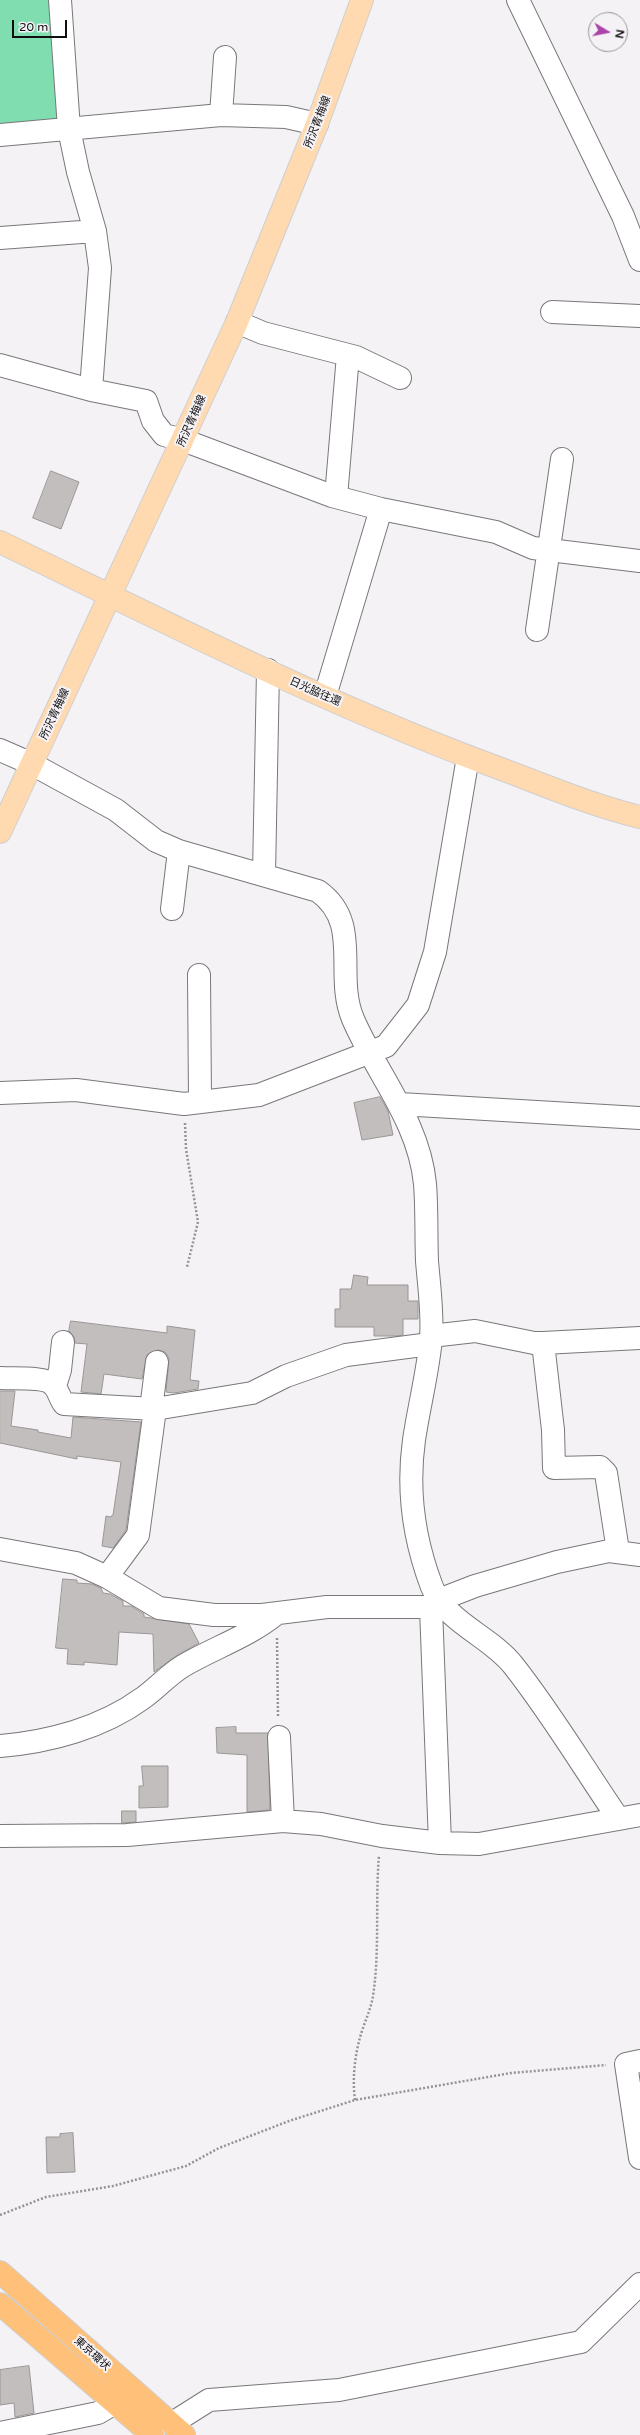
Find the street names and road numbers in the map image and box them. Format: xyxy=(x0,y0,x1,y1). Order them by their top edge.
street label: 所沢青梅線 xyxy=(302,94,334,150)
street label: 所沢青梅線 xyxy=(175,393,209,449)
street label: 日光脇往還 xyxy=(287,675,343,709)
street label: 所沢青梅線 xyxy=(37,686,73,742)
street label: 東京環状 xyxy=(71,2334,113,2374)

